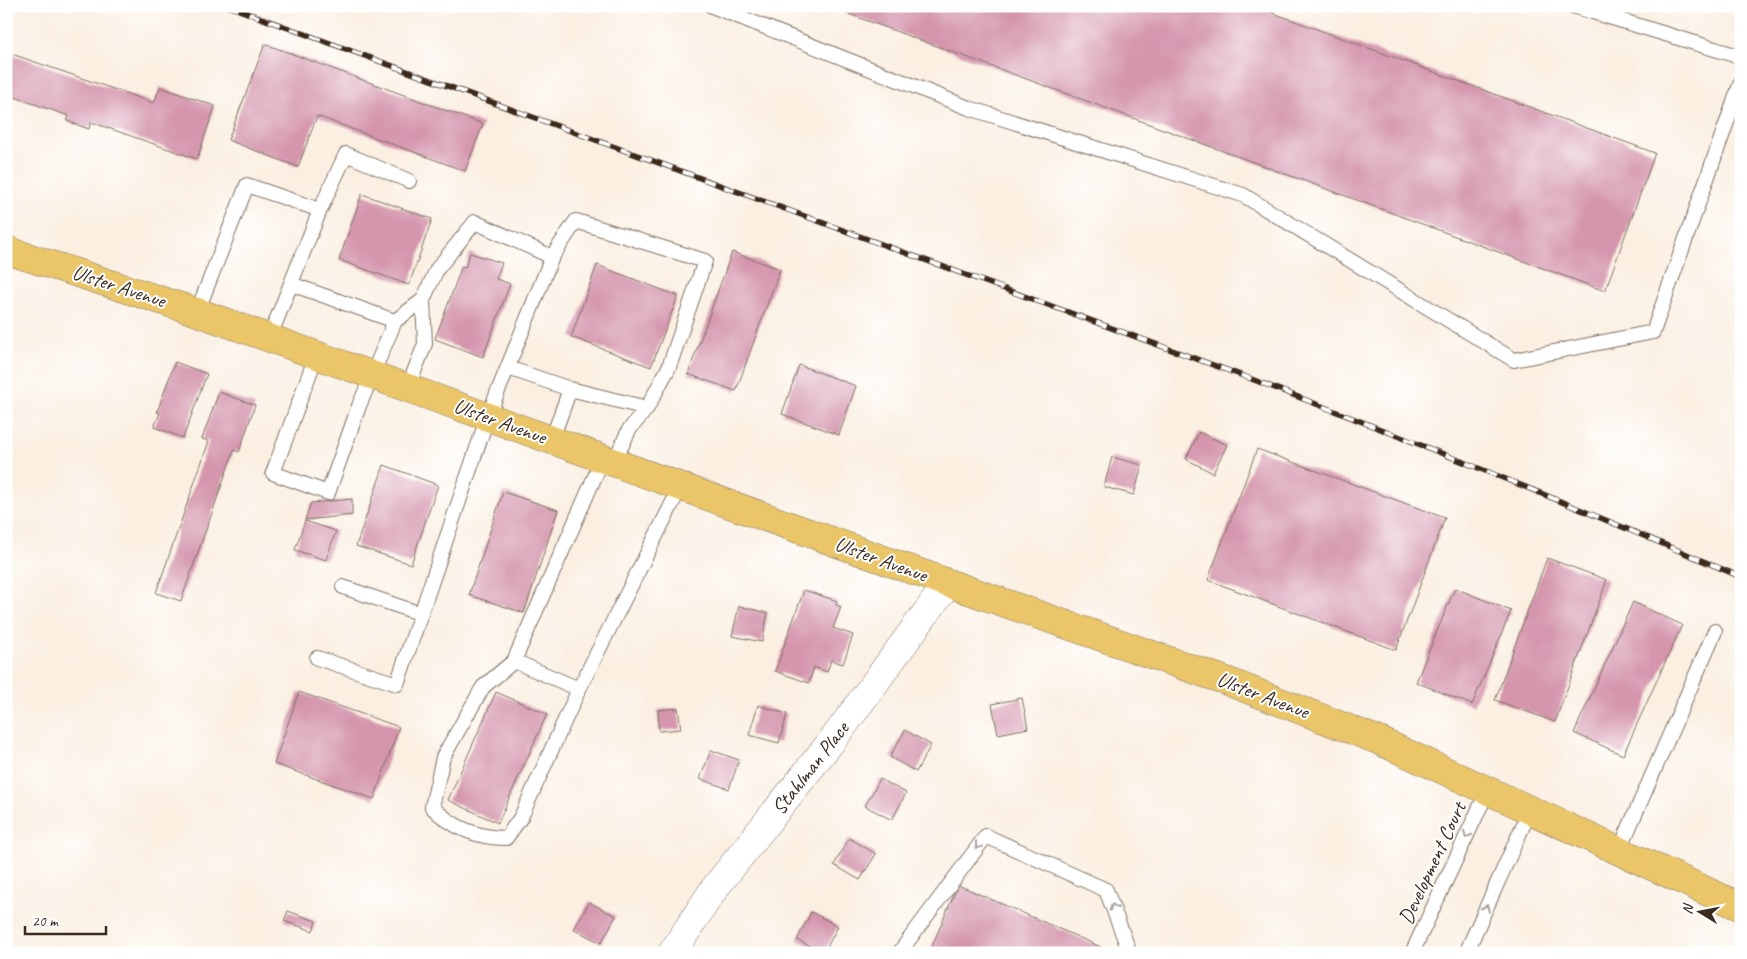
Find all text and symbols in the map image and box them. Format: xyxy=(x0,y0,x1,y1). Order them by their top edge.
street label: Ulster Avenue xyxy=(69,259,171,314)
street label: Ulster Avenue xyxy=(450,392,552,450)
street label: Ulster Avenue xyxy=(831,530,933,588)
street label: Ulster Avenue xyxy=(1213,666,1315,725)
street label: Stahlman Place xyxy=(766,715,856,820)
street label: Development Court xyxy=(1392,796,1472,928)
one-way arrow xyxy=(1463,830,1474,839)
one-way arrow xyxy=(976,840,984,849)
north arrow xyxy=(1674,886,1724,936)
text: N xyxy=(1679,902,1697,916)
one-way arrow xyxy=(1109,903,1119,912)
scale bar xyxy=(25,904,106,936)
one-way arrow xyxy=(1480,904,1491,913)
text: 20 m xyxy=(32,912,59,931)

